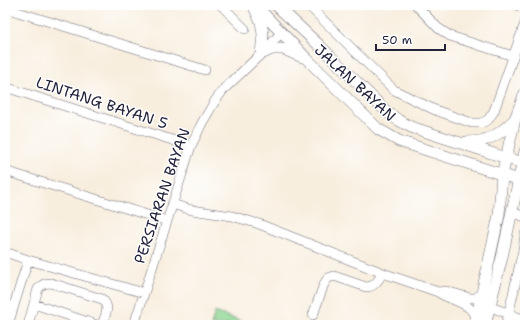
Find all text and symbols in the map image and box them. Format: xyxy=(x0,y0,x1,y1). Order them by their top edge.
scale bar xyxy=(376,26,445,52)
text: 50 m xyxy=(382,32,412,48)
street label: JALAN BAYAN xyxy=(310,40,400,126)
street label: LINTANG BAYAN 5 xyxy=(34,72,170,134)
street label: PERSIARAN BAYAN xyxy=(129,126,195,266)

